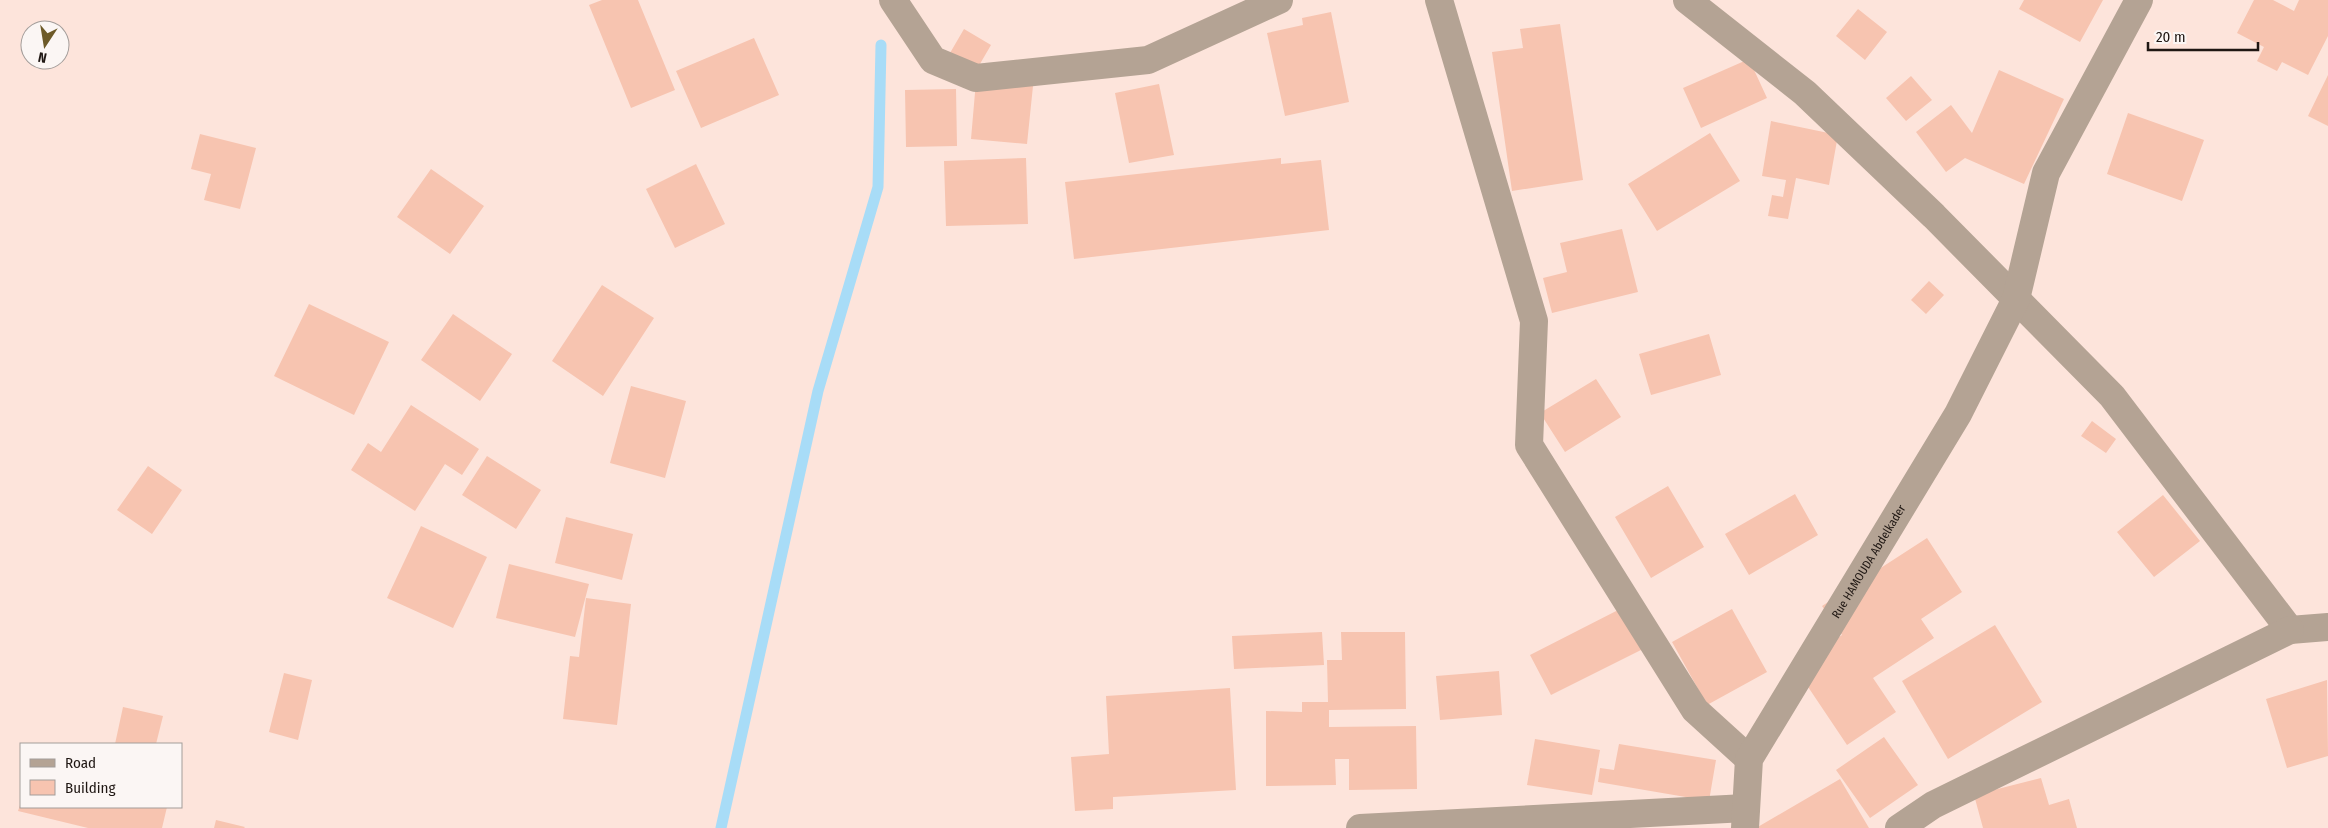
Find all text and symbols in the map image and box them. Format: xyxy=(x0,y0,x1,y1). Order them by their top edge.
north arrow xyxy=(20,20,70,70)
scale bar xyxy=(2148,20,2258,52)
text: 20 m xyxy=(2156,28,2186,46)
text: N xyxy=(37,48,48,66)
street label: Rue HAMOUDA Abdelkader xyxy=(1829,501,1909,621)
legend xyxy=(20,743,182,808)
text: Road xyxy=(65,754,96,772)
text: Building xyxy=(65,779,116,797)

